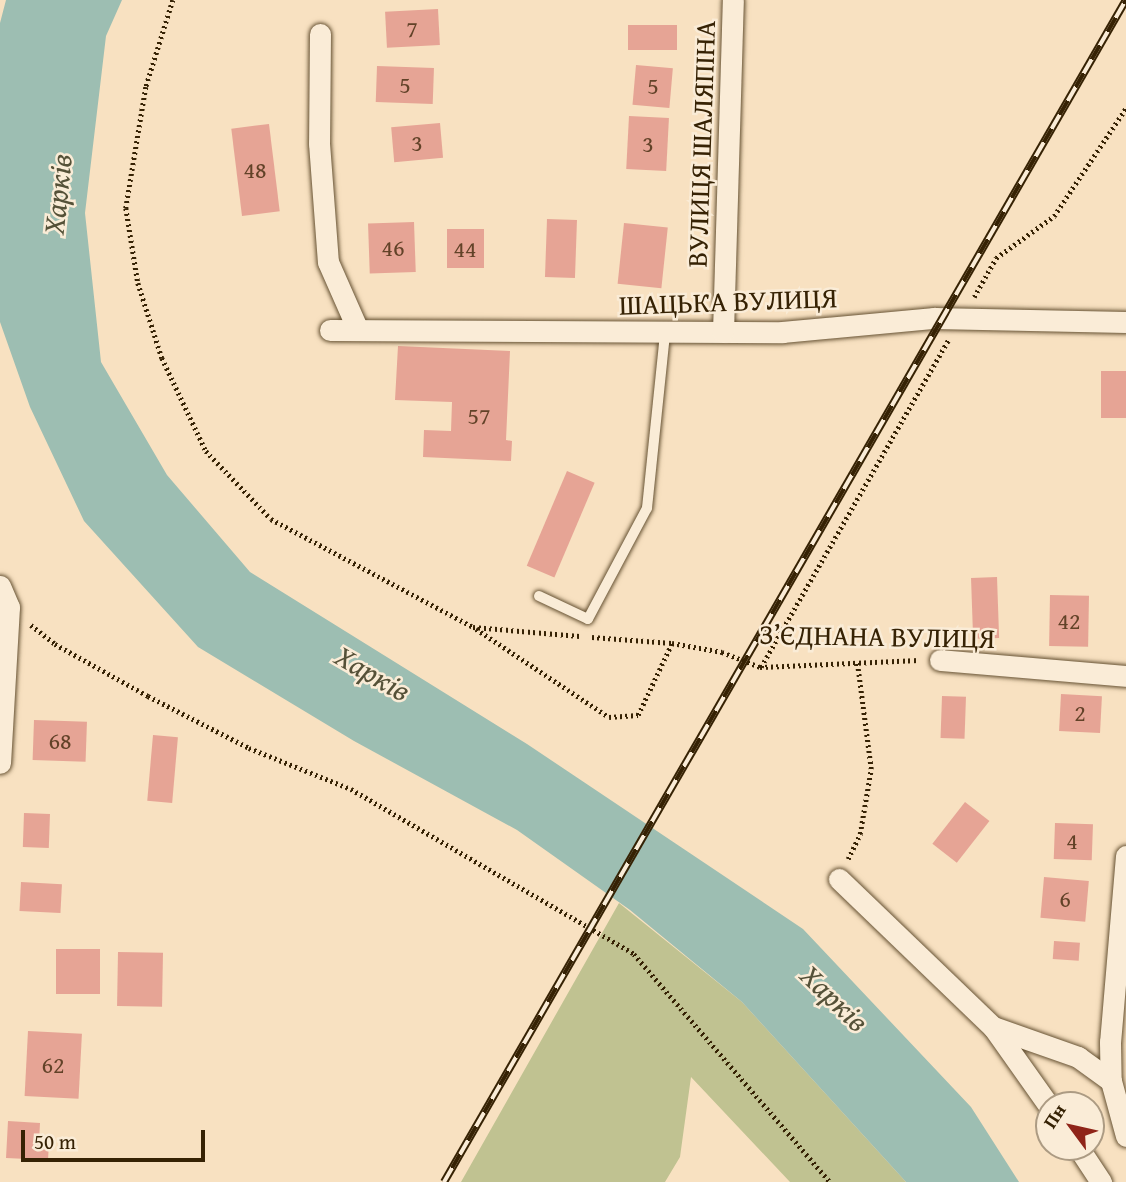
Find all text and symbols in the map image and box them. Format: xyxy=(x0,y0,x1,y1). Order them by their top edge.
house number: 7 xyxy=(406,15,418,43)
street label: ВУЛИЦЯ ШАЛЯПІНА xyxy=(680,20,722,268)
house number: 5 xyxy=(399,71,411,99)
house number: 5 xyxy=(647,72,659,100)
house number: 3 xyxy=(411,129,423,157)
house number: 3 xyxy=(642,130,654,158)
water label: Харків xyxy=(35,152,79,236)
house number: 48 xyxy=(243,156,267,184)
house number: 46 xyxy=(381,234,405,262)
house number: 44 xyxy=(453,235,477,263)
street label: ШАЦЬКА ВУЛИЦЯ xyxy=(618,280,838,322)
house number: 57 xyxy=(467,402,491,430)
house number: 42 xyxy=(1057,607,1081,635)
street label: З’ЄДНАНА ВУЛИЦЯ xyxy=(759,617,995,655)
water label: Харків xyxy=(329,637,417,709)
house number: 2 xyxy=(1074,699,1086,727)
house number: 68 xyxy=(48,727,72,755)
house number: 4 xyxy=(1066,827,1078,855)
house number: 6 xyxy=(1059,885,1071,913)
water label: Харків xyxy=(793,957,877,1039)
house number: 62 xyxy=(41,1051,65,1079)
north arrow xyxy=(1035,1091,1105,1161)
text: Пн xyxy=(1036,1098,1072,1134)
scale bar xyxy=(24,1116,208,1160)
text: 50 m xyxy=(34,1126,76,1157)

